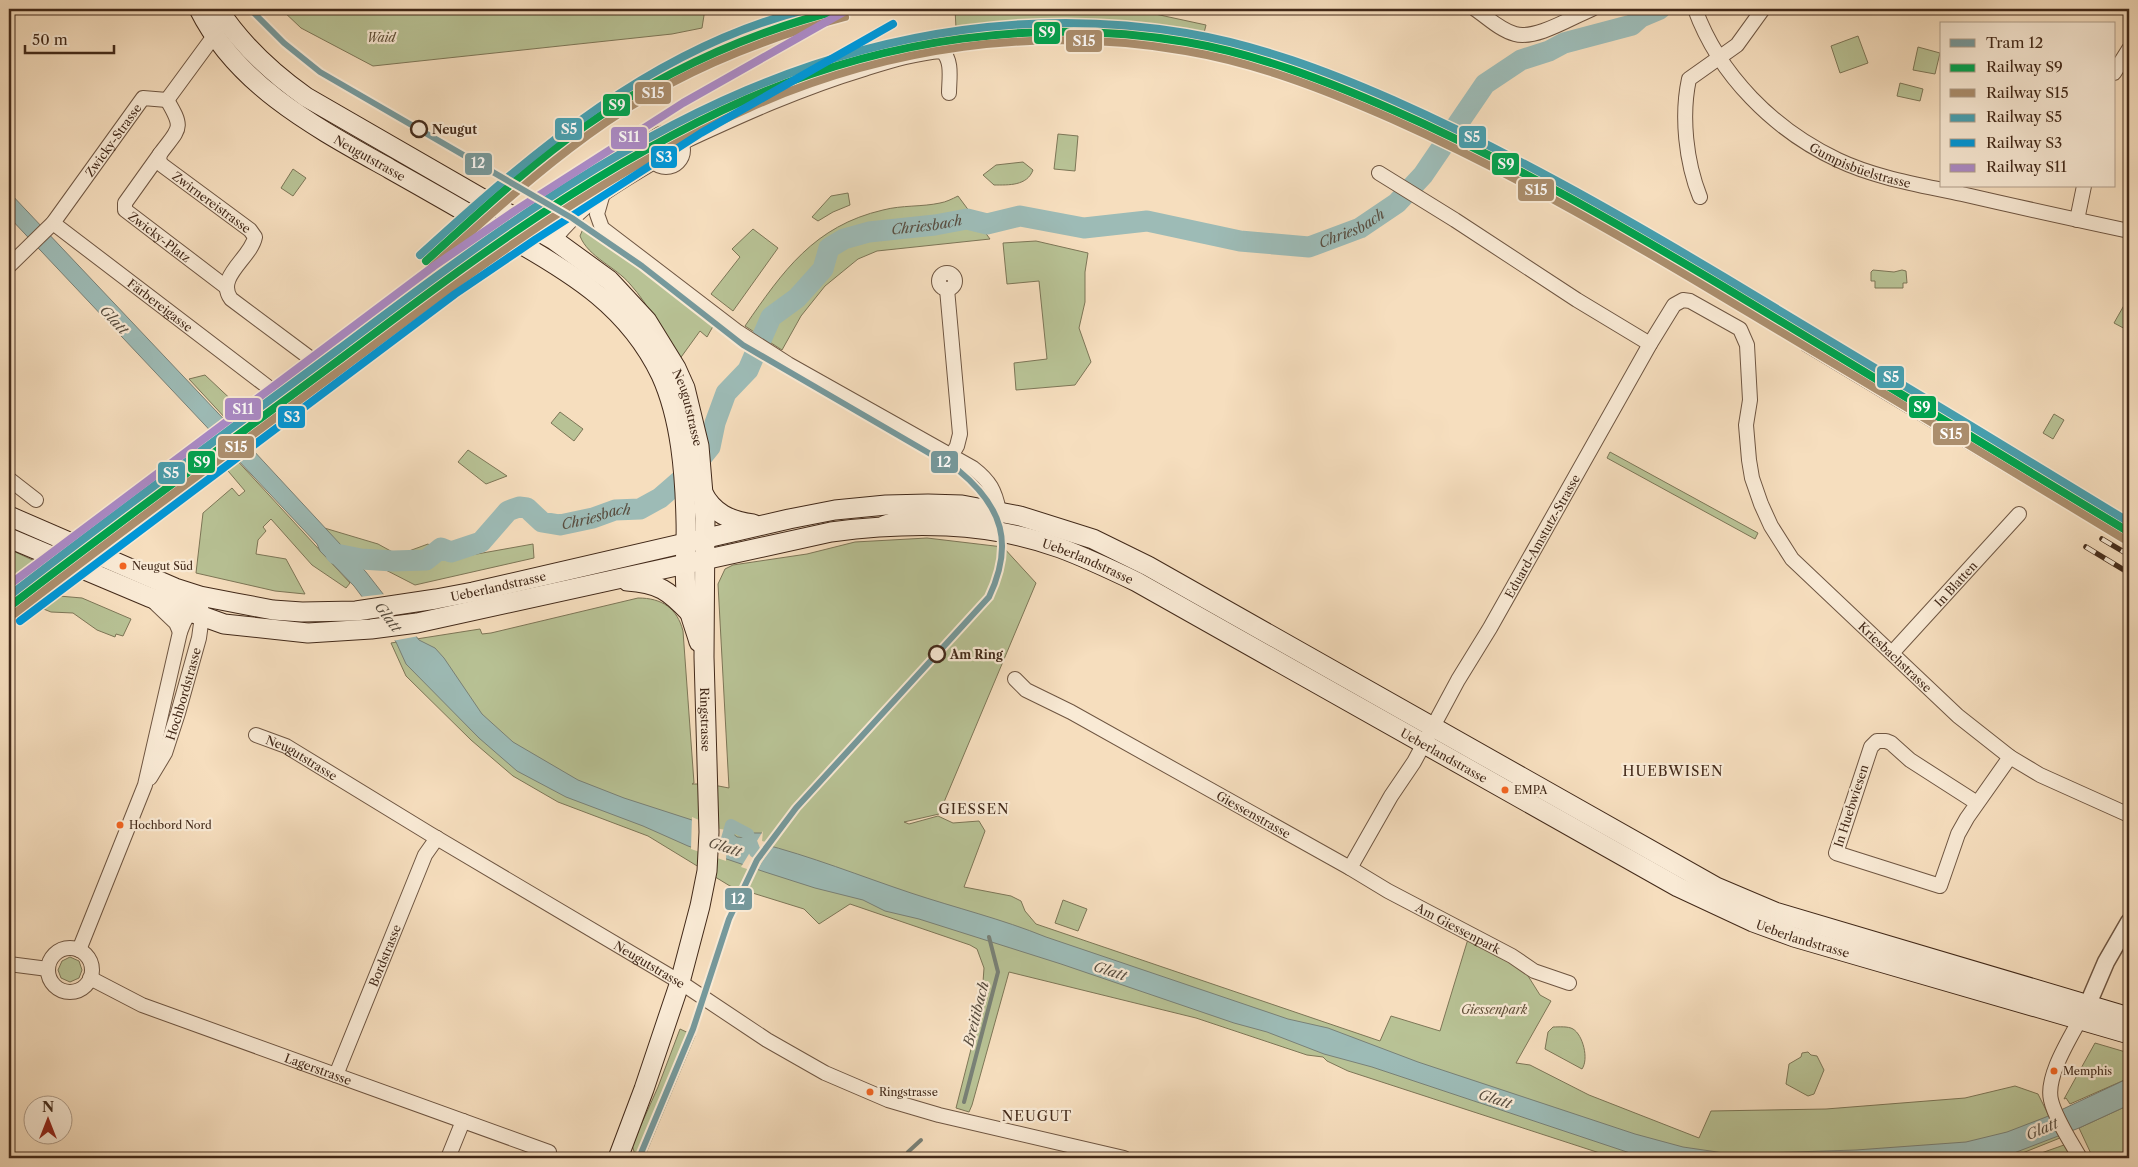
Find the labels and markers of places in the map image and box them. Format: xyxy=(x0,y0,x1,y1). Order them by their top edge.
marker: Neugut xyxy=(410,120,428,138)
place label: Neugut xyxy=(432,122,477,137)
place label: Neugut Süd xyxy=(132,559,193,573)
marker: Neugut Süd xyxy=(118,561,128,571)
marker: Am Ring xyxy=(928,645,946,663)
place label: Am Ring xyxy=(949,647,1004,662)
place label: EMPA xyxy=(1514,783,1548,797)
marker: EMPA xyxy=(1500,785,1510,795)
place label: Hochbord Nord xyxy=(129,818,212,832)
marker: Hochbord Nord xyxy=(115,820,125,830)
place label: Memphis xyxy=(2063,1064,2112,1078)
marker: Memphis xyxy=(2049,1066,2059,1076)
place label: Ringstrasse xyxy=(879,1085,938,1099)
marker: Ringstrasse xyxy=(865,1087,875,1097)

